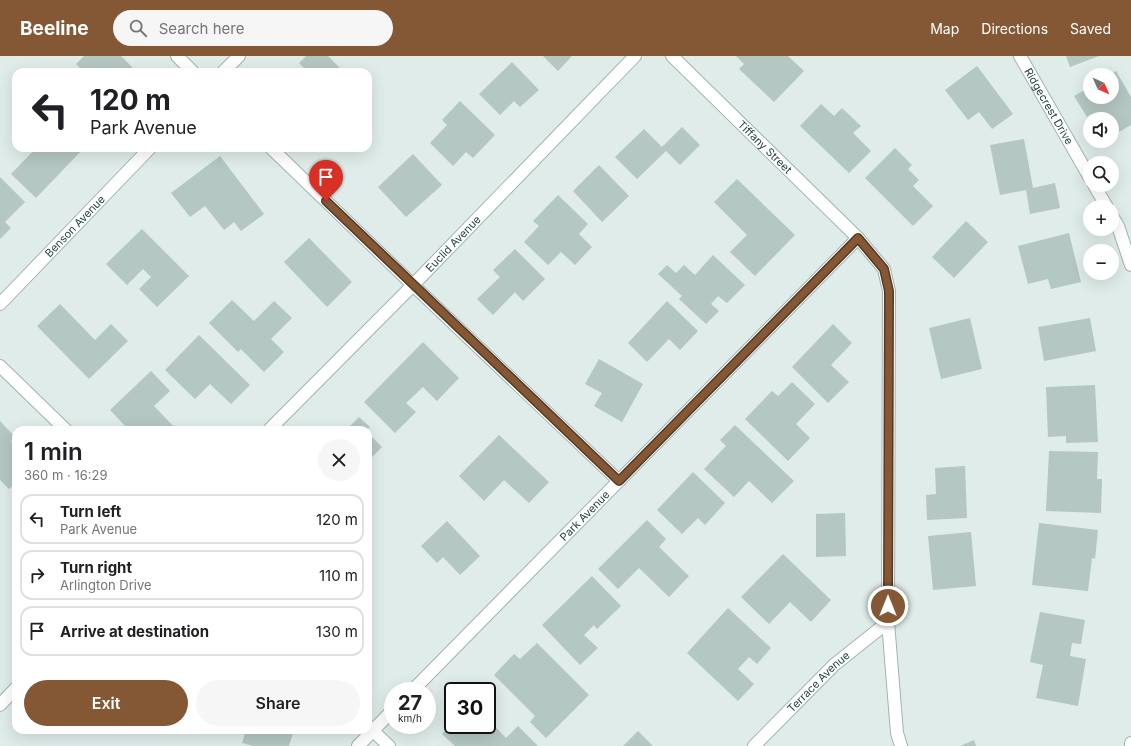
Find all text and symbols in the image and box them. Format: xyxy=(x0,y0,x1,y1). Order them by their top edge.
search box xyxy=(113,10,393,46)
text: Beeline xyxy=(20,17,89,40)
icon: search xyxy=(127,17,149,39)
text: Search here xyxy=(159,19,244,38)
text: Map xyxy=(930,20,959,37)
text: Directions xyxy=(981,20,1048,37)
text: Saved xyxy=(1070,20,1111,37)
street label: Ridgecrest Drive xyxy=(1021,65,1076,147)
north arrow xyxy=(1083,68,1119,104)
map controls xyxy=(1083,68,1119,280)
text: 120 m xyxy=(90,83,171,117)
icon: left xyxy=(24,84,76,136)
button: sound xyxy=(1083,112,1119,148)
text: Park Avenue xyxy=(90,117,197,138)
street label: Tiffany Street xyxy=(735,117,795,177)
button: search xyxy=(1083,156,1119,192)
pin xyxy=(309,160,343,201)
icon: arrive xyxy=(315,166,337,188)
street label: Benson Avenue xyxy=(42,192,108,260)
button: + xyxy=(1083,200,1119,236)
street label: Euclid Avenue xyxy=(423,212,484,275)
button: − xyxy=(1083,244,1119,280)
text: 1 min xyxy=(24,437,83,466)
button: close xyxy=(318,439,360,481)
text: 360 m · 16:29 xyxy=(24,467,107,483)
street label: Park Avenue xyxy=(557,488,613,544)
text: Turn left xyxy=(60,502,121,521)
icon: left xyxy=(26,508,48,530)
text: 120 m xyxy=(316,510,358,529)
text: Park Avenue xyxy=(60,521,137,537)
text: Turn right xyxy=(60,558,132,577)
icon: right xyxy=(26,564,48,586)
text: 110 m xyxy=(319,566,358,585)
text: Arlington Drive xyxy=(60,577,152,593)
position arrow xyxy=(867,585,909,627)
icon: arrive xyxy=(26,620,48,642)
text: Arrive at destination xyxy=(60,622,209,641)
text: 130 m xyxy=(316,622,358,641)
street label: Terrace Avenue xyxy=(784,648,852,715)
button: Exit xyxy=(24,680,188,726)
button: Share xyxy=(196,680,360,726)
speed limit sign: 30 xyxy=(444,682,496,734)
text: 27 xyxy=(398,691,422,715)
text: km/h xyxy=(398,712,422,724)

